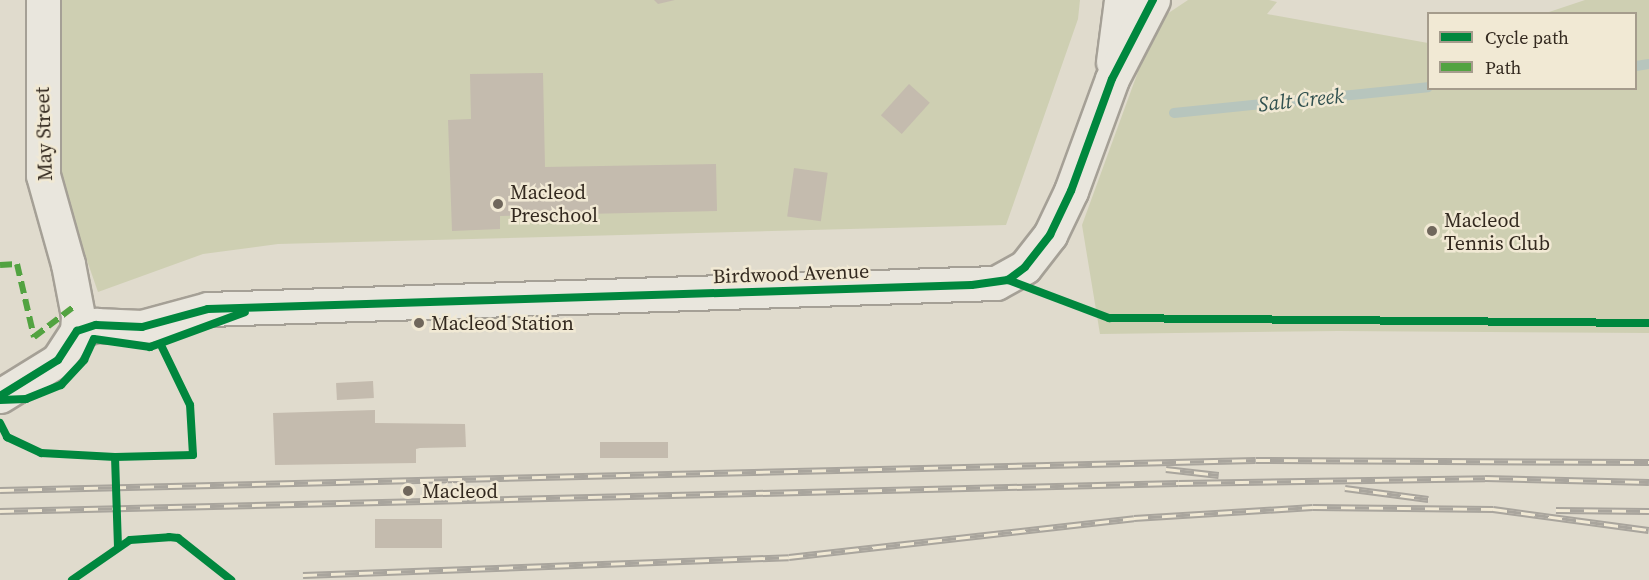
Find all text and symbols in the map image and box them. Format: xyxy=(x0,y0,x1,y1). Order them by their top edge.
legend xyxy=(1427,12,1637,90)
text: Cycle path xyxy=(1485,25,1569,50)
text: Path xyxy=(1485,55,1521,80)
water label: Salt Creek xyxy=(1257,83,1345,117)
street label: May Street xyxy=(30,86,58,182)
place label: Macleod Preschool xyxy=(510,180,598,227)
marker: Macleod Preschool xyxy=(491,197,505,211)
place label: Macleod Tennis Club xyxy=(1444,208,1550,255)
marker: Macleod Tennis Club xyxy=(1425,224,1439,238)
street label: Birdwood Avenue xyxy=(712,259,870,289)
place label: Macleod Station xyxy=(431,311,574,335)
marker: Macleod Station xyxy=(412,316,426,330)
place label: Macleod xyxy=(422,479,498,503)
marker: Macleod xyxy=(399,482,417,500)

